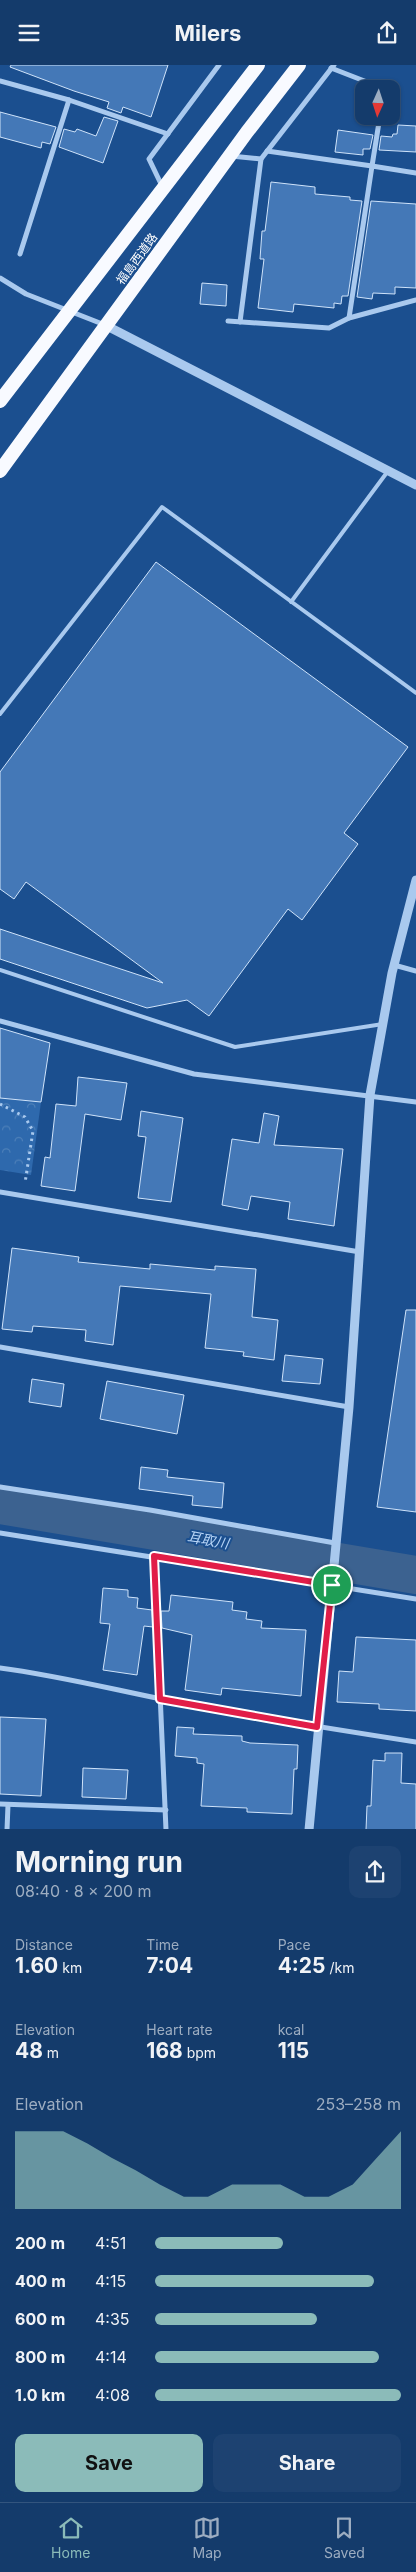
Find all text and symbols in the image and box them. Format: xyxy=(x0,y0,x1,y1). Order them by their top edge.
icon: menu xyxy=(15,19,43,47)
icon: share xyxy=(373,19,401,47)
text: Milers xyxy=(175,20,241,46)
north arrow xyxy=(355,80,400,125)
map controls xyxy=(355,80,400,125)
street label: 福島西道路 xyxy=(113,230,160,287)
water label: 耳取川 xyxy=(186,1527,232,1552)
pin xyxy=(311,1564,353,1606)
icon: arrive xyxy=(318,1571,346,1599)
text: Morning run xyxy=(15,1845,183,1879)
button: share xyxy=(349,1846,401,1898)
text: 08:40 · 8 × 200 m xyxy=(15,1881,152,1901)
text: Distance xyxy=(15,1936,73,1953)
text: Time xyxy=(146,1936,179,1953)
text: Pace xyxy=(278,1936,311,1953)
text: 1.60 xyxy=(15,1953,58,1978)
text: 7:04 xyxy=(146,1953,193,1978)
text: 4:25 xyxy=(278,1953,326,1978)
text: km xyxy=(58,1959,82,1976)
text: /km xyxy=(326,1959,354,1976)
text: Elevation xyxy=(15,2021,75,2038)
text: Heart rate xyxy=(146,2021,213,2038)
text: kcal xyxy=(278,2021,304,2038)
text: 48 xyxy=(15,2038,43,2063)
text: 168 xyxy=(146,2038,183,2063)
text: 115 xyxy=(278,2038,309,2063)
text: m xyxy=(43,2044,59,2061)
text: bpm xyxy=(183,2044,216,2061)
text: Elevation xyxy=(15,2094,84,2114)
text: 253–258 m xyxy=(316,2094,401,2114)
text: 200 m xyxy=(15,2233,65,2253)
text: 4:51 xyxy=(95,2233,126,2253)
text: 400 m xyxy=(15,2271,66,2291)
text: 4:15 xyxy=(95,2271,126,2291)
text: 600 m xyxy=(15,2309,65,2329)
text: 4:35 xyxy=(95,2309,130,2329)
text: 800 m xyxy=(15,2347,65,2367)
text: 4:14 xyxy=(95,2347,127,2367)
text: 1.0 km xyxy=(15,2385,65,2405)
text: 4:08 xyxy=(95,2385,130,2405)
button: Save xyxy=(15,2434,203,2492)
button: Share xyxy=(213,2434,401,2492)
tab: Home xyxy=(51,2514,90,2561)
tab: Map xyxy=(193,2514,222,2561)
tab: Saved xyxy=(324,2514,365,2561)

